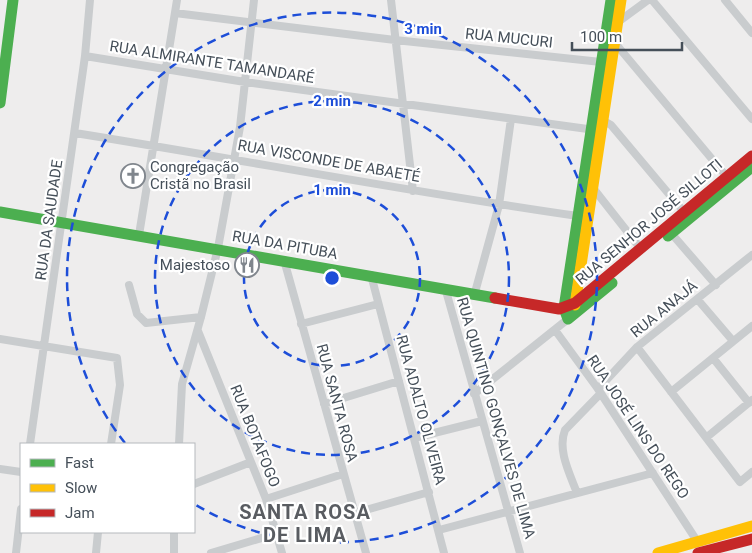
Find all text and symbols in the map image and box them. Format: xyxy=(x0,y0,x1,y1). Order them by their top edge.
text: 3 min xyxy=(404,20,442,38)
scale bar xyxy=(572,20,682,52)
street label: RUA MUCURI xyxy=(464,24,554,52)
text: 100 m xyxy=(580,28,622,46)
street label: RUA ALMIRANTE TAMANDARÉ xyxy=(108,37,316,87)
text: 2 min xyxy=(313,92,351,110)
street label: RUA VISCONDE DE ABAETÉ xyxy=(236,136,422,186)
street label: RUA SENHOR JOSÉ SILLOTI xyxy=(572,155,726,289)
street label: RUA DA SAUDADE xyxy=(32,158,66,281)
place label: Congregação Cristã no Brasil xyxy=(150,158,251,193)
church icon: Congregação Cristã no Brasil xyxy=(120,163,146,189)
text: 1 min xyxy=(313,181,351,199)
street label: RUA DA PITUBA xyxy=(231,227,339,263)
restaurant icon: Majestoso xyxy=(234,252,260,278)
place label: Majestoso xyxy=(160,256,230,274)
centre of rings xyxy=(323,269,341,287)
street label: RUA ANAJÁ xyxy=(627,277,701,341)
street label: RUA QUINTINO GONÇALVES DE LIMA xyxy=(453,295,539,541)
street label: RUA ADALTO OLIVEIRA xyxy=(392,333,450,487)
street label: RUA SANTA ROSA xyxy=(313,342,361,464)
street label: RUA JOSÉ LINS DO REGO xyxy=(583,352,693,502)
street label: RUA BOTAFOGO xyxy=(226,382,284,490)
legend xyxy=(20,443,195,533)
text: Fast xyxy=(65,454,94,472)
text: Slow xyxy=(65,479,97,497)
district label: SANTA ROSA DE LIMA xyxy=(239,500,371,547)
text: Jam xyxy=(65,504,95,522)

